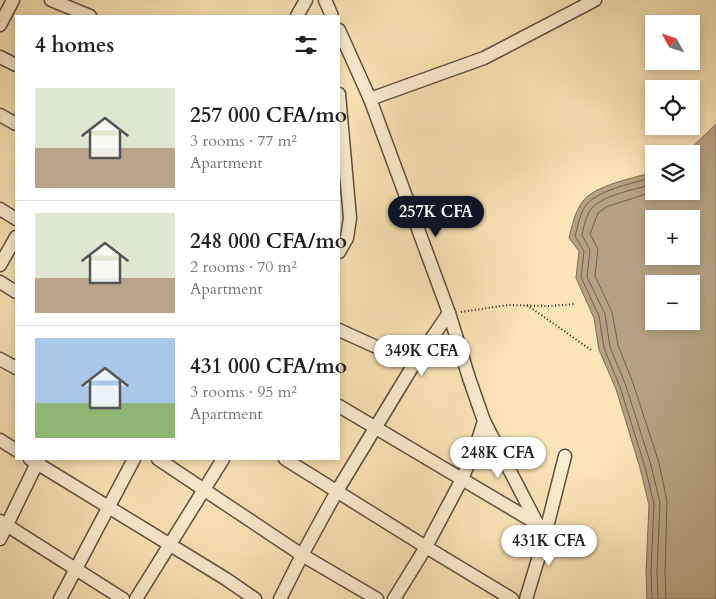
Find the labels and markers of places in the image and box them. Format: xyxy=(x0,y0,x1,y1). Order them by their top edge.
pin: 257K CFA xyxy=(384,196,488,238)
pin: 349K CFA xyxy=(370,334,474,377)
pin: 248K CFA xyxy=(446,436,550,479)
pin: 431K CFA xyxy=(497,524,601,567)

